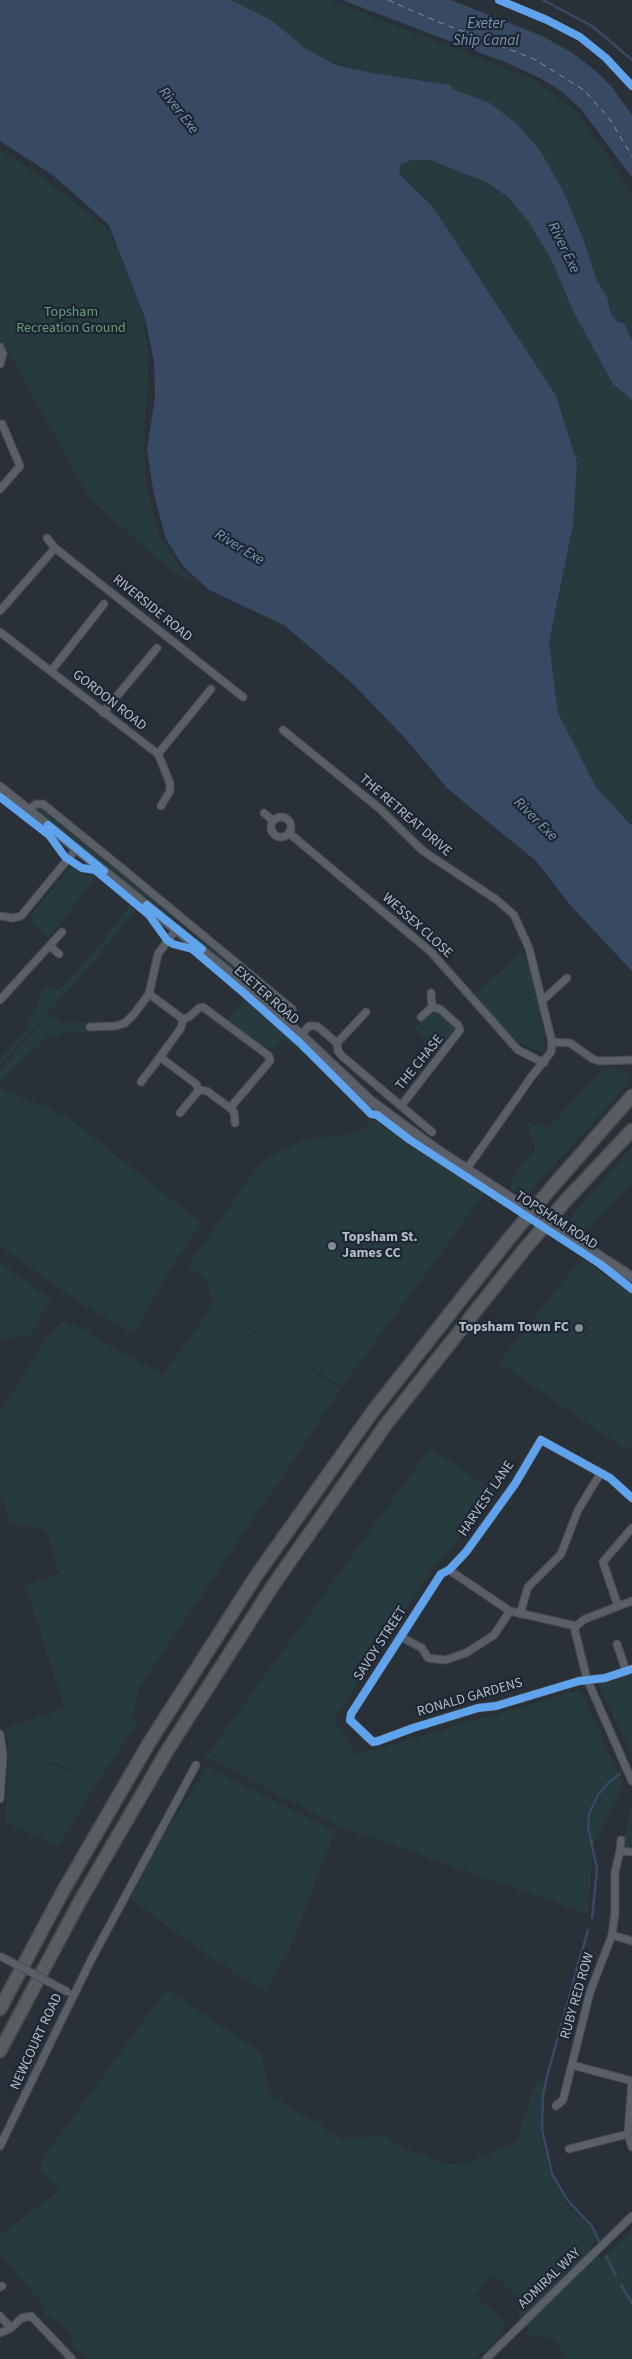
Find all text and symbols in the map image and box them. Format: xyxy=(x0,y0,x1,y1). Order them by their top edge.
water label: Exeter Ship Canal xyxy=(453,16,519,51)
water label: River Exe xyxy=(154,84,202,138)
water label: River Exe xyxy=(543,219,583,277)
park label: Topsham Recreation Ground xyxy=(16,305,126,338)
water label: River Exe xyxy=(211,526,267,570)
street label: RIVERSIDE ROAD xyxy=(109,572,195,646)
street label: GORDON ROAD xyxy=(69,667,149,735)
street label: THE RETREAT DRIVE xyxy=(355,771,455,861)
water label: River Exe xyxy=(509,794,561,846)
street label: WESSEX CLOSE xyxy=(378,890,456,962)
street label: EXETER ROAD xyxy=(230,963,302,1029)
street label: THE CHASE xyxy=(393,1032,447,1094)
street label: TOPSHAM ROAD xyxy=(512,1188,600,1254)
place label: Topsham St. James CC xyxy=(342,1230,418,1262)
marker: Topsham St. James CC xyxy=(326,1240,338,1252)
place label: Topsham Town FC xyxy=(459,1320,569,1336)
marker: Topsham Town FC xyxy=(573,1322,585,1334)
street label: HARVEST LANE xyxy=(456,1458,518,1540)
street label: SAVOY STREET xyxy=(351,1604,411,1684)
street label: RONALD GARDENS xyxy=(415,1675,525,1721)
street label: RUBY RED ROW xyxy=(558,1951,598,2041)
street label: NEWCOURT ROAD xyxy=(7,1991,67,2093)
street label: ADMIRAL WAY xyxy=(515,2245,585,2313)

